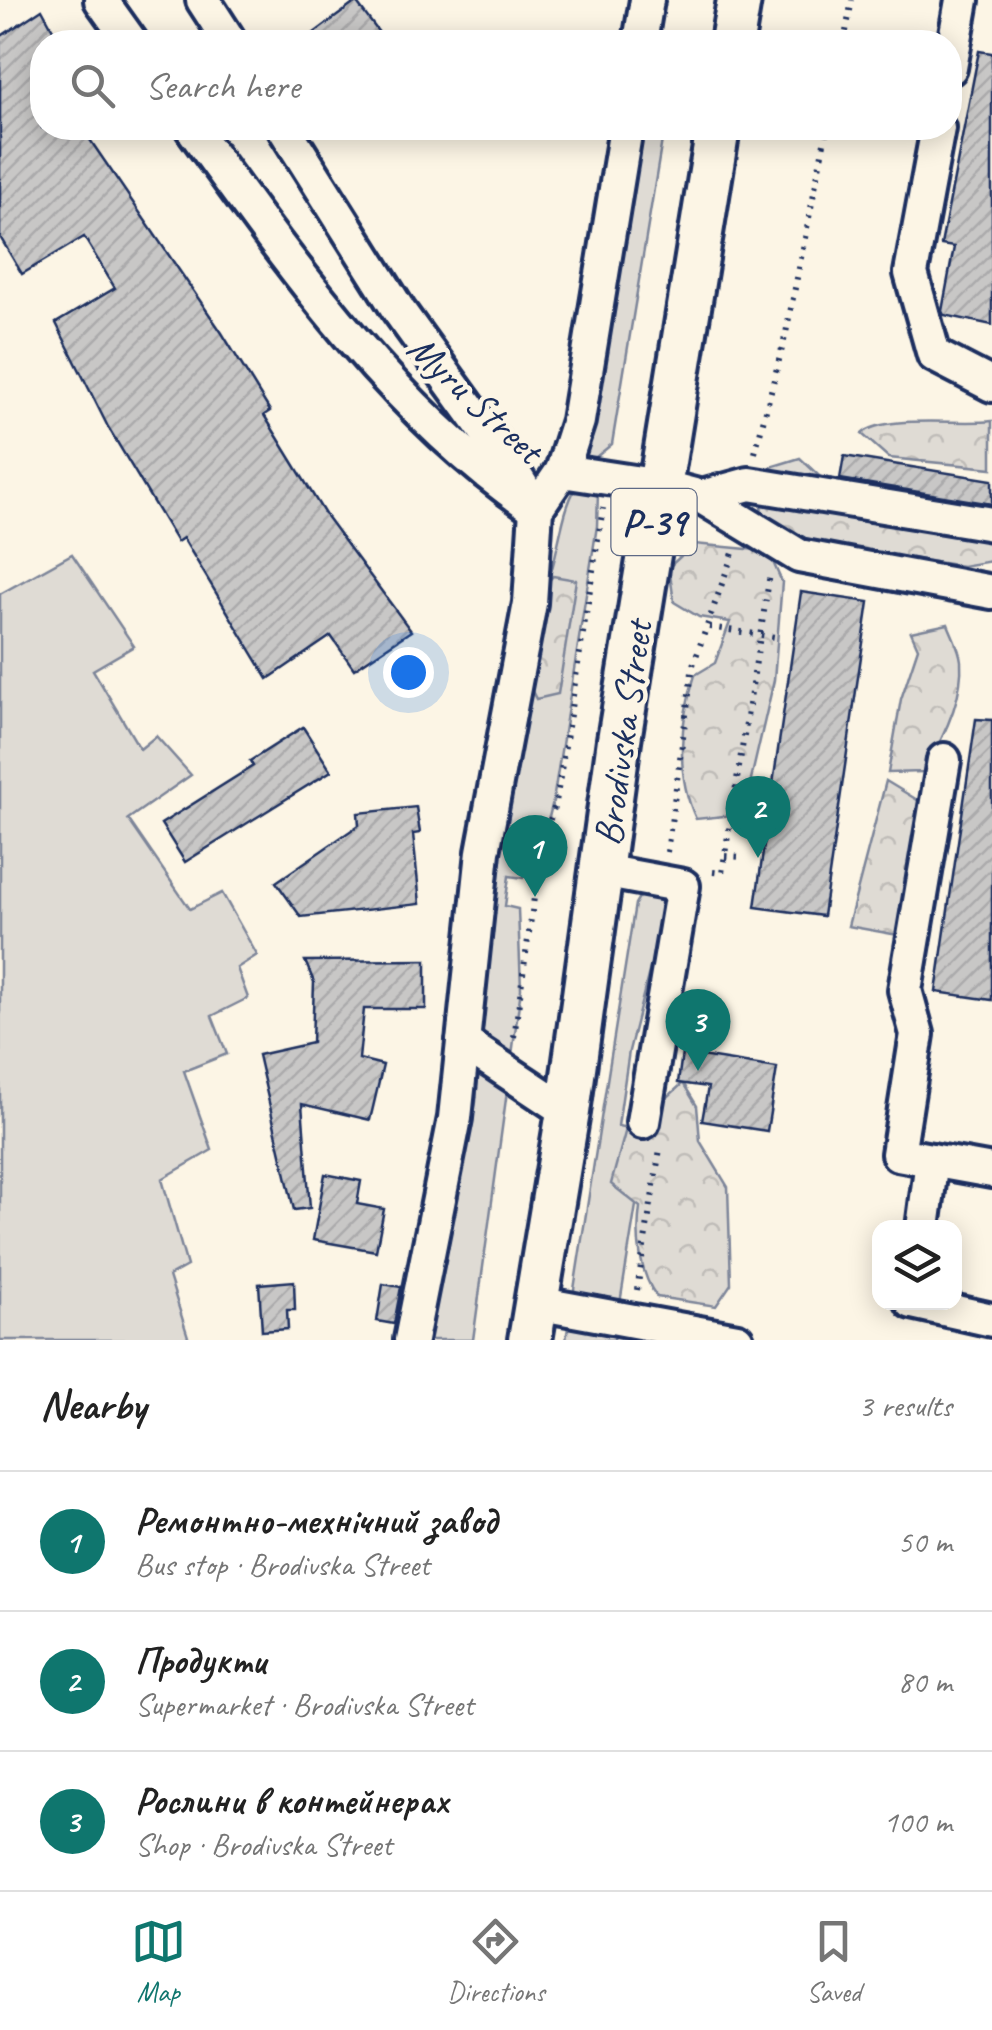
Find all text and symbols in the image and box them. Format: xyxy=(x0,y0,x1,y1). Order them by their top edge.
search box xyxy=(30,30,962,140)
icon: search xyxy=(65,58,120,113)
text: Search here xyxy=(145,62,300,109)
street label: Myru Street xyxy=(397,323,556,477)
road number: Р-39 xyxy=(612,489,696,555)
street label: Brodivska Street xyxy=(582,614,664,849)
your location xyxy=(383,647,434,698)
pin: 2 xyxy=(726,776,790,858)
pin: 1 xyxy=(502,814,568,897)
pin: 3 xyxy=(666,988,730,1071)
map controls xyxy=(872,1220,962,1310)
button: layers xyxy=(872,1220,962,1310)
text: Nearby xyxy=(40,1379,146,1432)
text: 3 results xyxy=(858,1385,952,1426)
text: Ремонтно-мехнічний завод xyxy=(135,1497,497,1544)
text: 1 xyxy=(65,1521,80,1562)
text: 50 m xyxy=(898,1521,952,1562)
text: Bus stop · Brodivska Street xyxy=(135,1544,430,1585)
text: Продукти xyxy=(135,1637,266,1684)
text: 2 xyxy=(65,1661,80,1702)
text: 80 m xyxy=(898,1661,952,1702)
text: Supermarket · Brodivska Street xyxy=(135,1684,474,1725)
text: Рослини в контейнерах xyxy=(135,1777,448,1824)
text: 3 xyxy=(65,1801,80,1842)
text: 100 m xyxy=(883,1801,952,1842)
text: Shop · Brodivska Street xyxy=(135,1824,392,1865)
tab: Map xyxy=(131,1914,186,2009)
tab: Directions xyxy=(447,1914,545,2009)
tab: Saved xyxy=(806,1914,861,2009)

